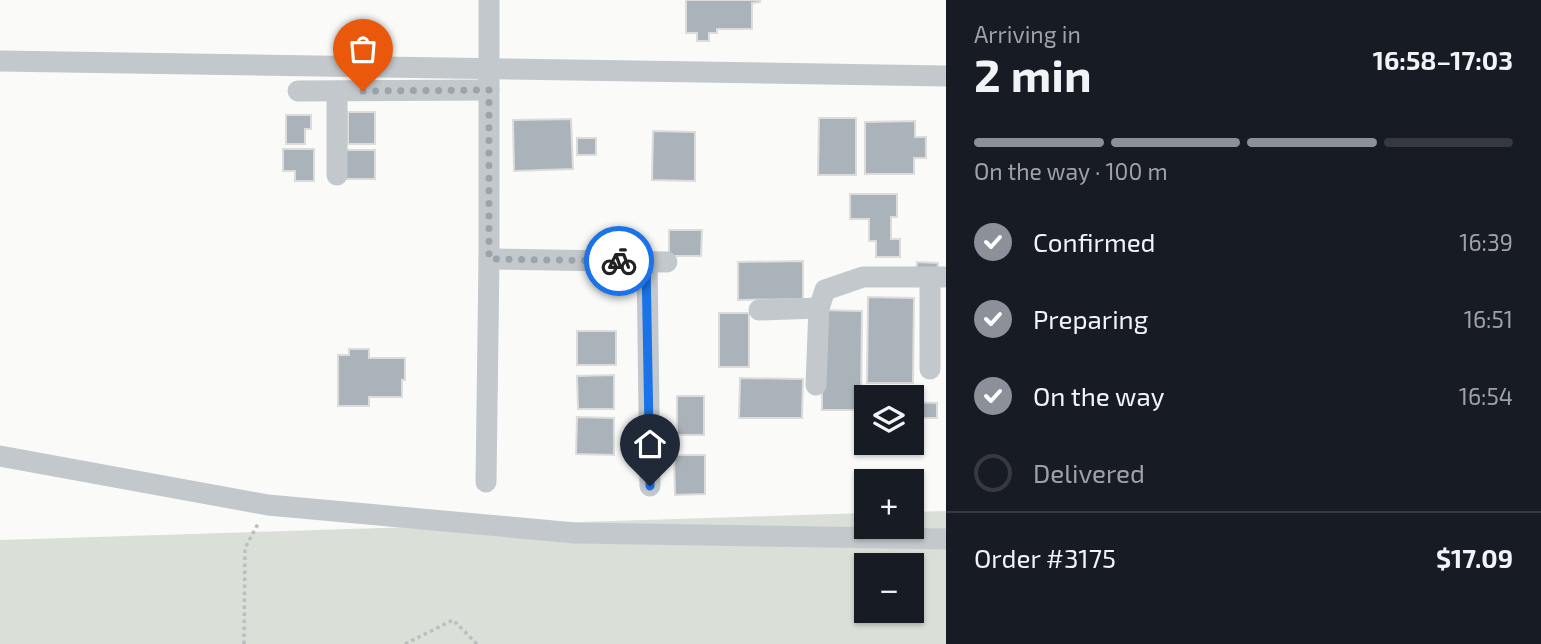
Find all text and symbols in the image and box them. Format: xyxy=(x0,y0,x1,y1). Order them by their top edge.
pin xyxy=(333,19,393,91)
text: Arriving in xyxy=(974,20,1081,48)
icon: bag xyxy=(344,30,382,68)
text: 16:58–17:03 xyxy=(1373,44,1513,75)
text: 2 min xyxy=(974,46,1092,101)
text: On the way · 100 m xyxy=(974,157,1168,185)
icon: check xyxy=(974,223,1012,261)
courier xyxy=(584,226,654,296)
text: Confirmed xyxy=(1033,226,1156,257)
text: 16:39 xyxy=(1459,228,1513,256)
icon: bike xyxy=(600,242,638,280)
icon: check xyxy=(974,300,1012,338)
text: Preparing xyxy=(1033,303,1148,334)
text: 16:51 xyxy=(1464,305,1513,333)
icon: check xyxy=(974,377,1012,415)
text: On the way xyxy=(1033,380,1164,411)
text: 16:54 xyxy=(1459,382,1513,410)
map controls xyxy=(854,385,924,623)
button: layers xyxy=(854,385,924,455)
pin xyxy=(620,414,680,486)
icon: home xyxy=(631,425,669,463)
text: Delivered xyxy=(1033,457,1145,488)
button: + xyxy=(854,469,924,539)
text: Order #3175 xyxy=(974,542,1116,573)
text: $17.09 xyxy=(1436,542,1513,573)
button: − xyxy=(854,553,924,623)

